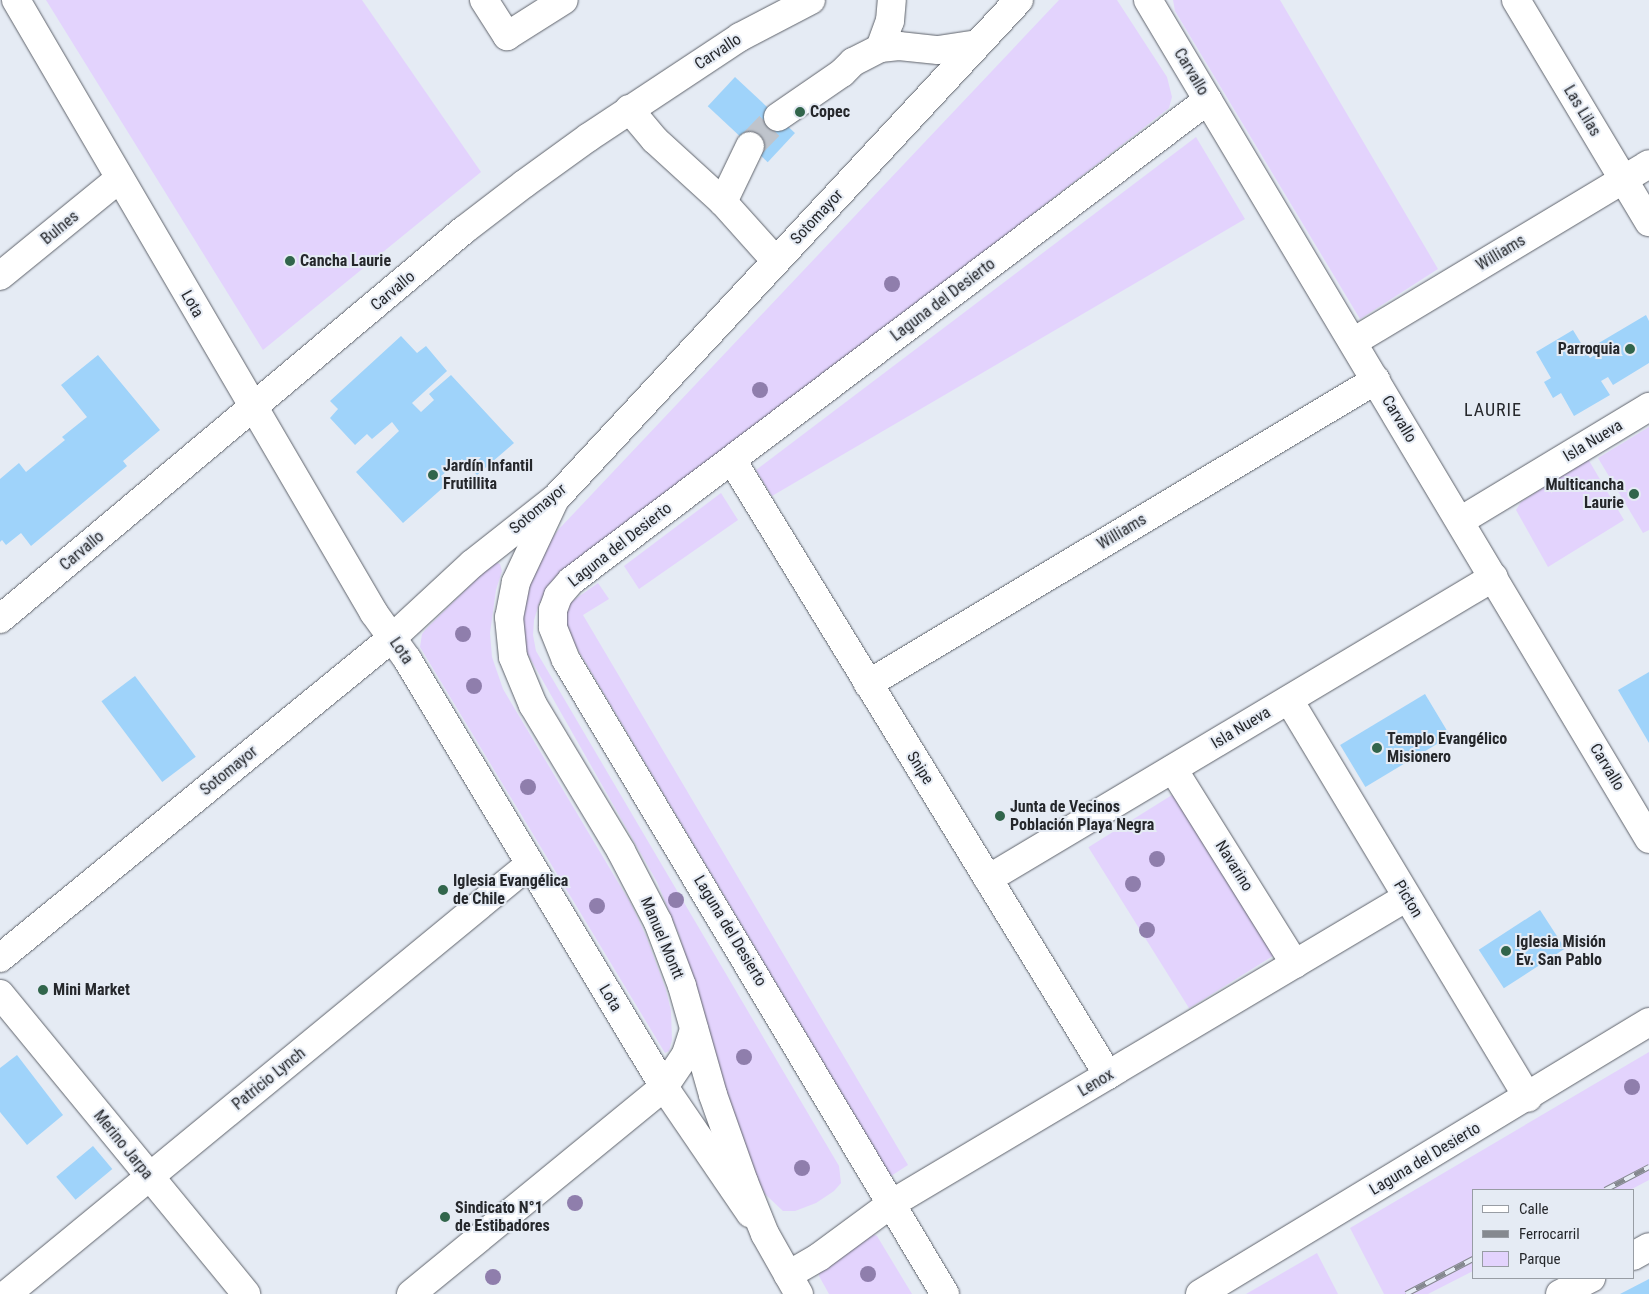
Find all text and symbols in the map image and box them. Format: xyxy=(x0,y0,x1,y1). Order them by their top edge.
street label: Carvallo xyxy=(691,30,745,74)
street label: Carvallo xyxy=(1170,45,1212,99)
street label: Las Lilas xyxy=(1559,82,1605,140)
place label: Copec xyxy=(810,102,850,122)
marker: Copec xyxy=(794,106,806,118)
street label: Sotomayor xyxy=(787,186,847,248)
street label: Bulnes xyxy=(37,207,83,249)
street label: Williams xyxy=(1473,231,1529,275)
place label: Cancha Laurie xyxy=(300,251,391,271)
street label: Laguna del Desierto xyxy=(887,254,999,346)
marker: Cancha Laurie xyxy=(284,255,296,267)
street label: Carvallo xyxy=(367,267,419,315)
street label: Lota xyxy=(177,287,207,321)
place label: Parroquia xyxy=(1558,339,1620,359)
marker: Parroquia xyxy=(1624,343,1636,355)
street label: Carvallo xyxy=(1378,392,1420,446)
district label: LAURIE xyxy=(1463,399,1523,421)
street label: Isla Nueva xyxy=(1560,416,1626,466)
place label: Jardín Infantil Frutillita xyxy=(443,456,533,494)
marker: Jardín Infantil Frutillita xyxy=(427,469,439,481)
place label: Multicancha Laurie xyxy=(1545,475,1624,513)
street label: Sotomayor xyxy=(506,480,570,538)
marker: Multicancha Laurie xyxy=(1628,488,1640,500)
street label: Laguna del Desierto xyxy=(565,499,675,591)
street label: Williams xyxy=(1094,510,1150,554)
street label: Carvallo xyxy=(56,527,108,575)
street label: Lota xyxy=(385,634,417,668)
street label: Isla Nueva xyxy=(1208,703,1274,753)
place label: Templo Evangélico Misionero xyxy=(1387,729,1507,767)
street label: Carvallo xyxy=(1586,740,1628,794)
street label: Sotomayor xyxy=(197,742,261,800)
marker: Templo Evangélico Misionero xyxy=(1371,742,1383,754)
street label: Snipe xyxy=(903,748,937,788)
place label: Junta de Vecinos Población Playa Negra xyxy=(1010,797,1154,835)
marker: Junta de Vecinos Población Playa Negra xyxy=(994,810,1006,822)
street label: Navarino xyxy=(1211,837,1257,895)
place label: Iglesia Evangélica de Chile xyxy=(453,871,568,909)
street label: Laguna del Desierto xyxy=(689,872,771,990)
street label: Picton xyxy=(1389,877,1427,921)
marker: Iglesia Evangélica de Chile xyxy=(437,884,449,896)
street label: Manuel Montt xyxy=(636,894,688,982)
place label: Iglesia Misión Ev. San Pablo xyxy=(1516,932,1606,970)
marker: Iglesia Misión Ev. San Pablo xyxy=(1500,945,1512,957)
place label: Mini Market xyxy=(53,980,130,1000)
street label: Lota xyxy=(595,981,625,1015)
marker: Mini Market xyxy=(37,984,49,996)
street label: Patricio Lynch xyxy=(229,1044,309,1114)
street label: Lenox xyxy=(1075,1065,1117,1101)
street label: Merino Jarpa xyxy=(89,1107,157,1183)
street label: Laguna del Desierto xyxy=(1366,1118,1484,1200)
legend xyxy=(1472,1189,1634,1279)
place label: Sindicato N°1 de Estibadores xyxy=(455,1198,550,1236)
text: Calle xyxy=(1519,1200,1549,1218)
marker: Sindicato N°1 de Estibadores xyxy=(439,1211,451,1223)
text: Ferrocarril xyxy=(1519,1225,1580,1243)
text: Parque xyxy=(1519,1250,1561,1268)

